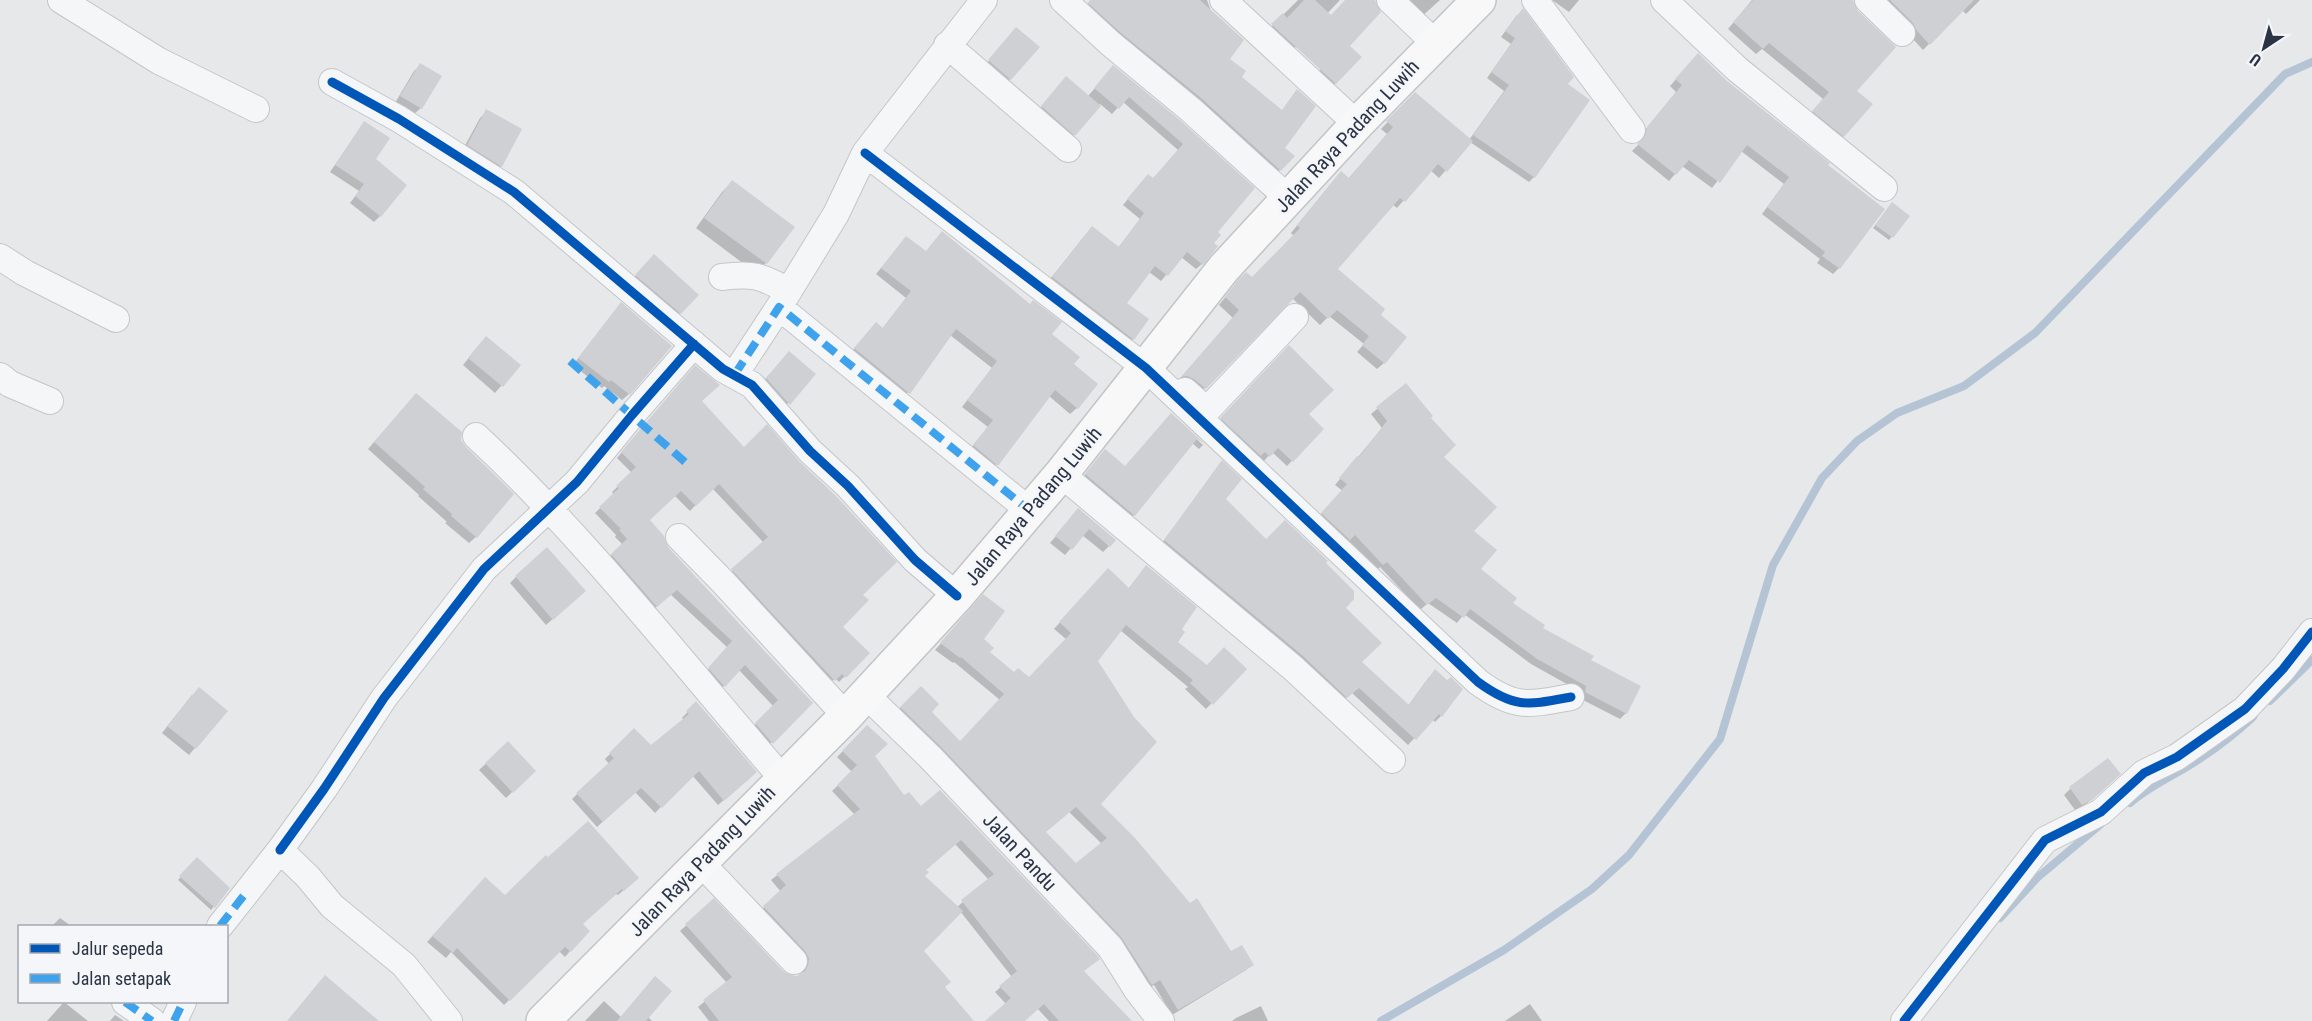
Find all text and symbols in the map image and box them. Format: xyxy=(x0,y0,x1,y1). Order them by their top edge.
north arrow xyxy=(2234,18,2294,78)
text: U xyxy=(2246,49,2265,70)
street label: Jalan Raya Padang Luwih xyxy=(1270,55,1424,217)
street label: Jalan Raya Padang Luwih xyxy=(959,422,1107,590)
street label: Jalan Raya Padang Luwih xyxy=(624,781,780,941)
street label: Jalan Pandu xyxy=(978,808,1062,896)
legend xyxy=(18,925,228,1003)
text: Jalur sepeda xyxy=(72,938,163,959)
text: Jalan setapak xyxy=(72,968,171,989)

